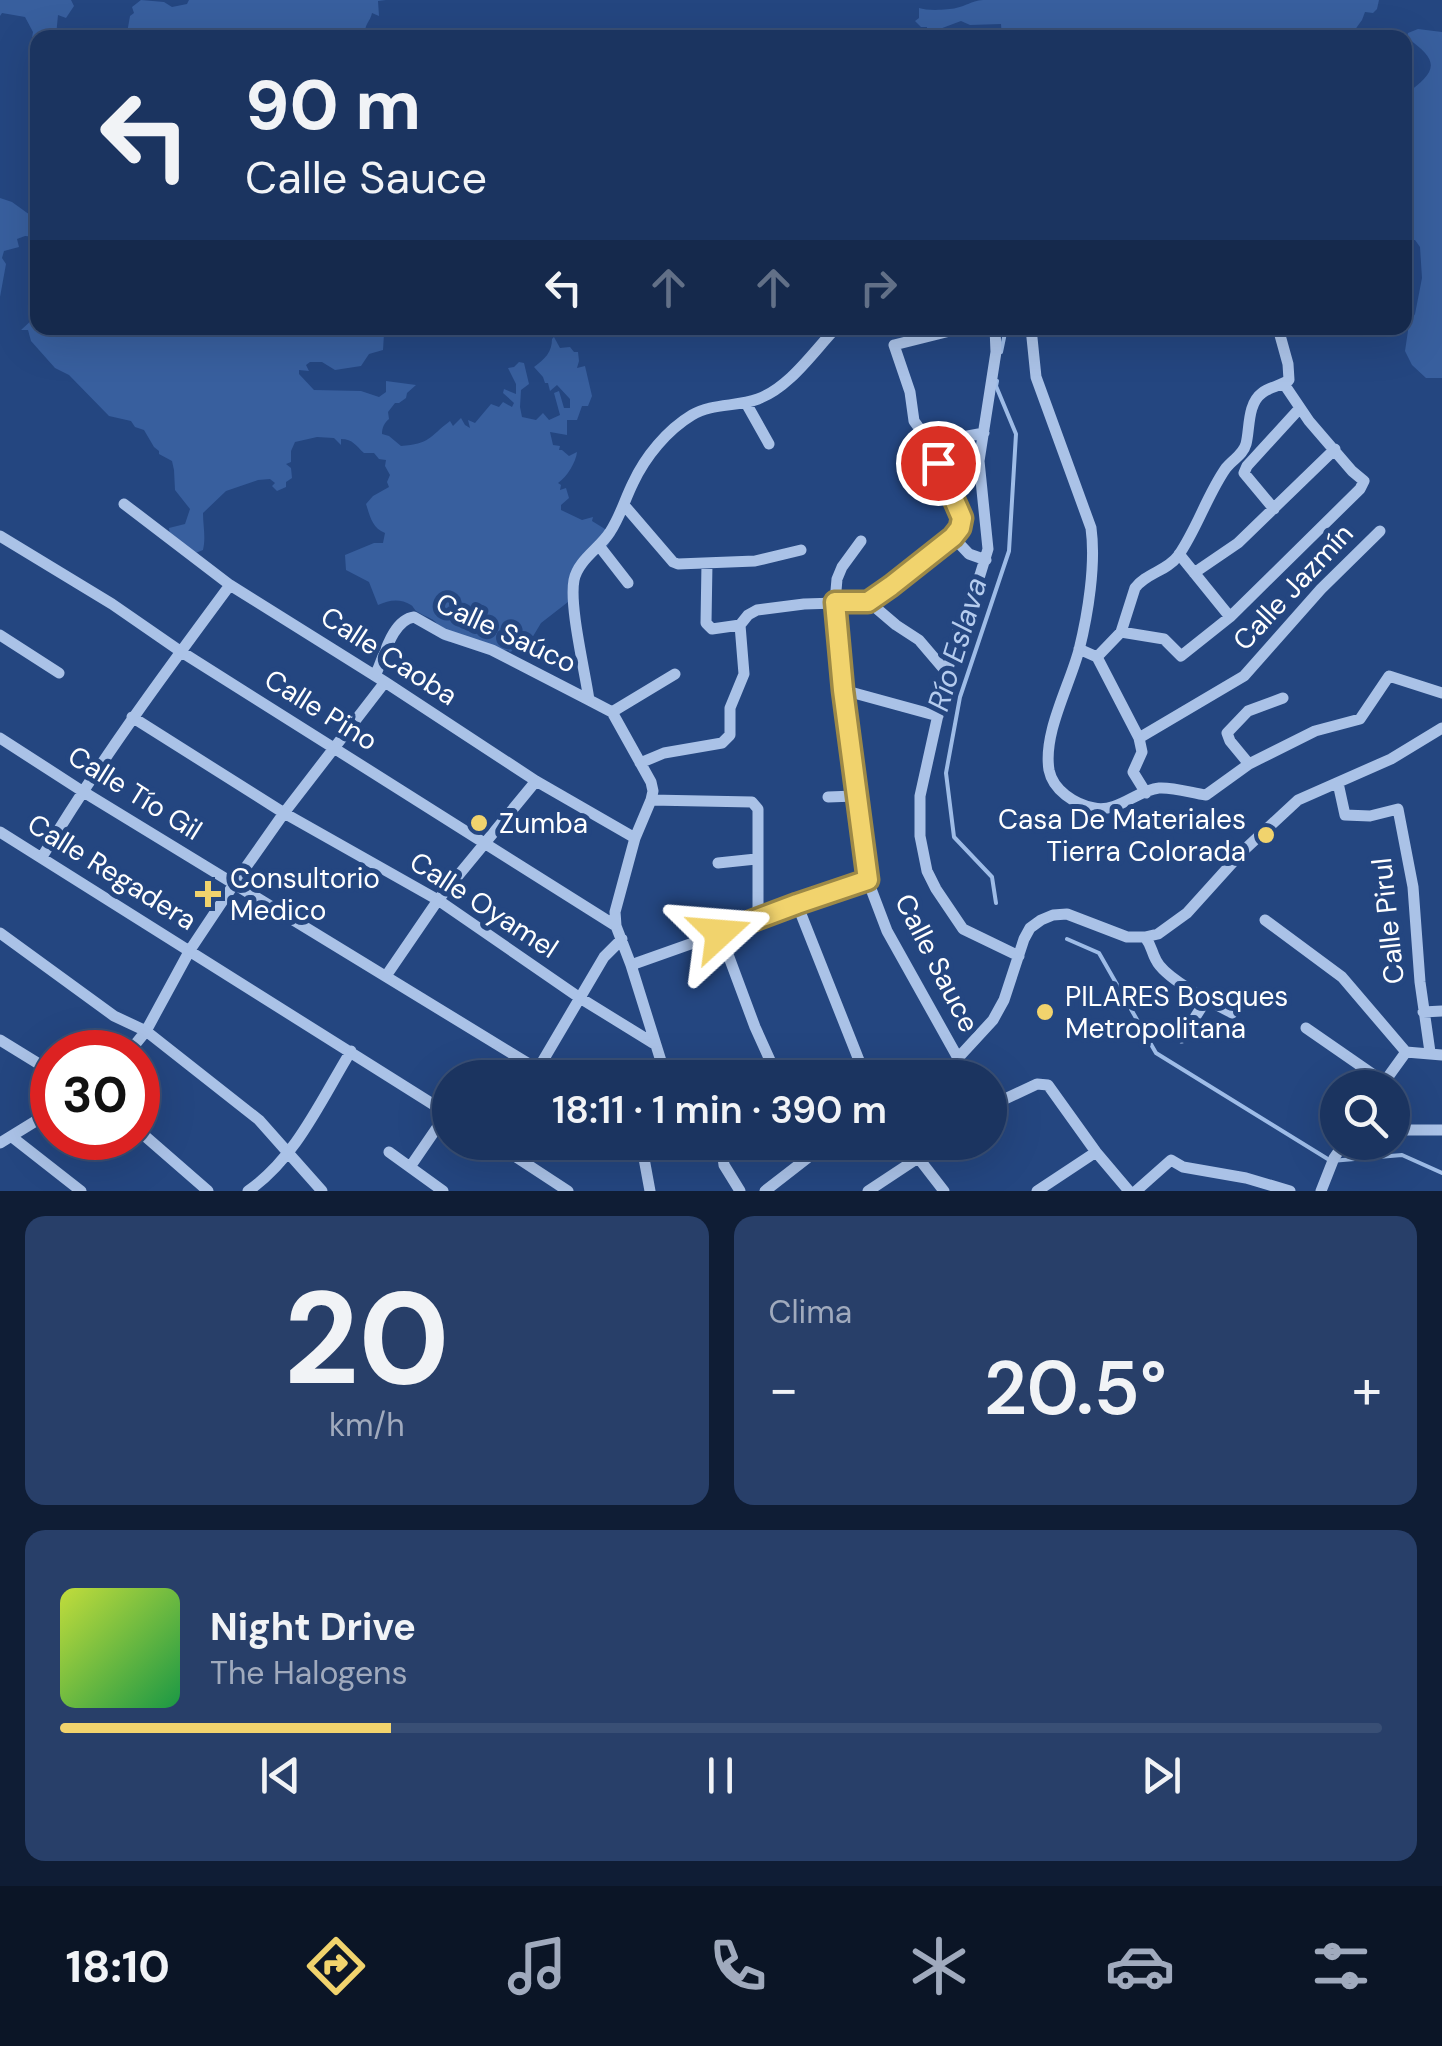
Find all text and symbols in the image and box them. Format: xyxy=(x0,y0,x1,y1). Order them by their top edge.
text: 90 m xyxy=(245,60,421,151)
icon: left xyxy=(80,70,210,200)
text: Calle Sauce xyxy=(245,148,487,207)
icon: left xyxy=(536,260,591,315)
icon: ahead xyxy=(641,260,696,315)
icon: ahead xyxy=(746,260,801,315)
icon: right xyxy=(851,260,906,315)
pin xyxy=(896,421,981,506)
icon: arrive xyxy=(911,436,966,491)
street label: Calle Jazmín xyxy=(1225,516,1361,658)
water label: Río Eslava xyxy=(918,572,996,716)
street label: Calle Saúco xyxy=(430,584,582,682)
street label: Calle Caoba xyxy=(314,598,464,714)
street label: Calle Pino xyxy=(257,661,385,759)
street label: Calle Tío Gil xyxy=(61,737,209,849)
place label: Casa De Materiales Tierra Colorada xyxy=(998,801,1246,870)
street label: Calle Regadera xyxy=(20,805,204,939)
place label: Zumba xyxy=(499,805,588,842)
marker: Zumba xyxy=(468,812,490,834)
marker: Casa De Materiales Tierra Colorada xyxy=(1255,824,1277,846)
street label: Calle Oyamel xyxy=(403,843,565,967)
street label: Calle Pirul xyxy=(1363,856,1413,986)
place label: Consultorio Medico xyxy=(230,860,380,929)
marker: Consultorio Medico xyxy=(195,881,221,907)
position arrow xyxy=(668,881,772,985)
street label: Calle Sauce xyxy=(886,888,988,1038)
place label: PILARES Bosques Metropolitana xyxy=(1065,978,1288,1047)
marker: PILARES Bosques Metropolitana xyxy=(1034,1001,1056,1023)
speed limit sign: 30 xyxy=(30,1030,160,1160)
map controls xyxy=(1320,1070,1410,1160)
button: search xyxy=(1320,1070,1410,1160)
text: 18:11 · 1 min · 390 m xyxy=(552,1085,887,1135)
text: 20 xyxy=(284,1254,450,1423)
text: Clima xyxy=(769,1291,852,1333)
text: 20.5° xyxy=(984,1340,1167,1437)
text: − xyxy=(769,1353,799,1425)
text: + xyxy=(1352,1353,1382,1425)
text: km/h xyxy=(329,1404,405,1446)
text: Night Drive xyxy=(210,1602,416,1652)
text: The Halogens xyxy=(210,1652,408,1694)
icon: previous xyxy=(253,1748,308,1803)
icon: pause xyxy=(693,1748,748,1803)
icon: next xyxy=(1134,1748,1189,1803)
icon: directions xyxy=(301,1931,371,2001)
icon: music xyxy=(502,1931,572,2001)
icon: phone xyxy=(703,1931,773,2001)
icon: climate xyxy=(904,1931,974,2001)
icon: car xyxy=(1105,1931,1175,2001)
icon: filters xyxy=(1306,1931,1376,2001)
text: 18:10 xyxy=(66,1937,170,1996)

